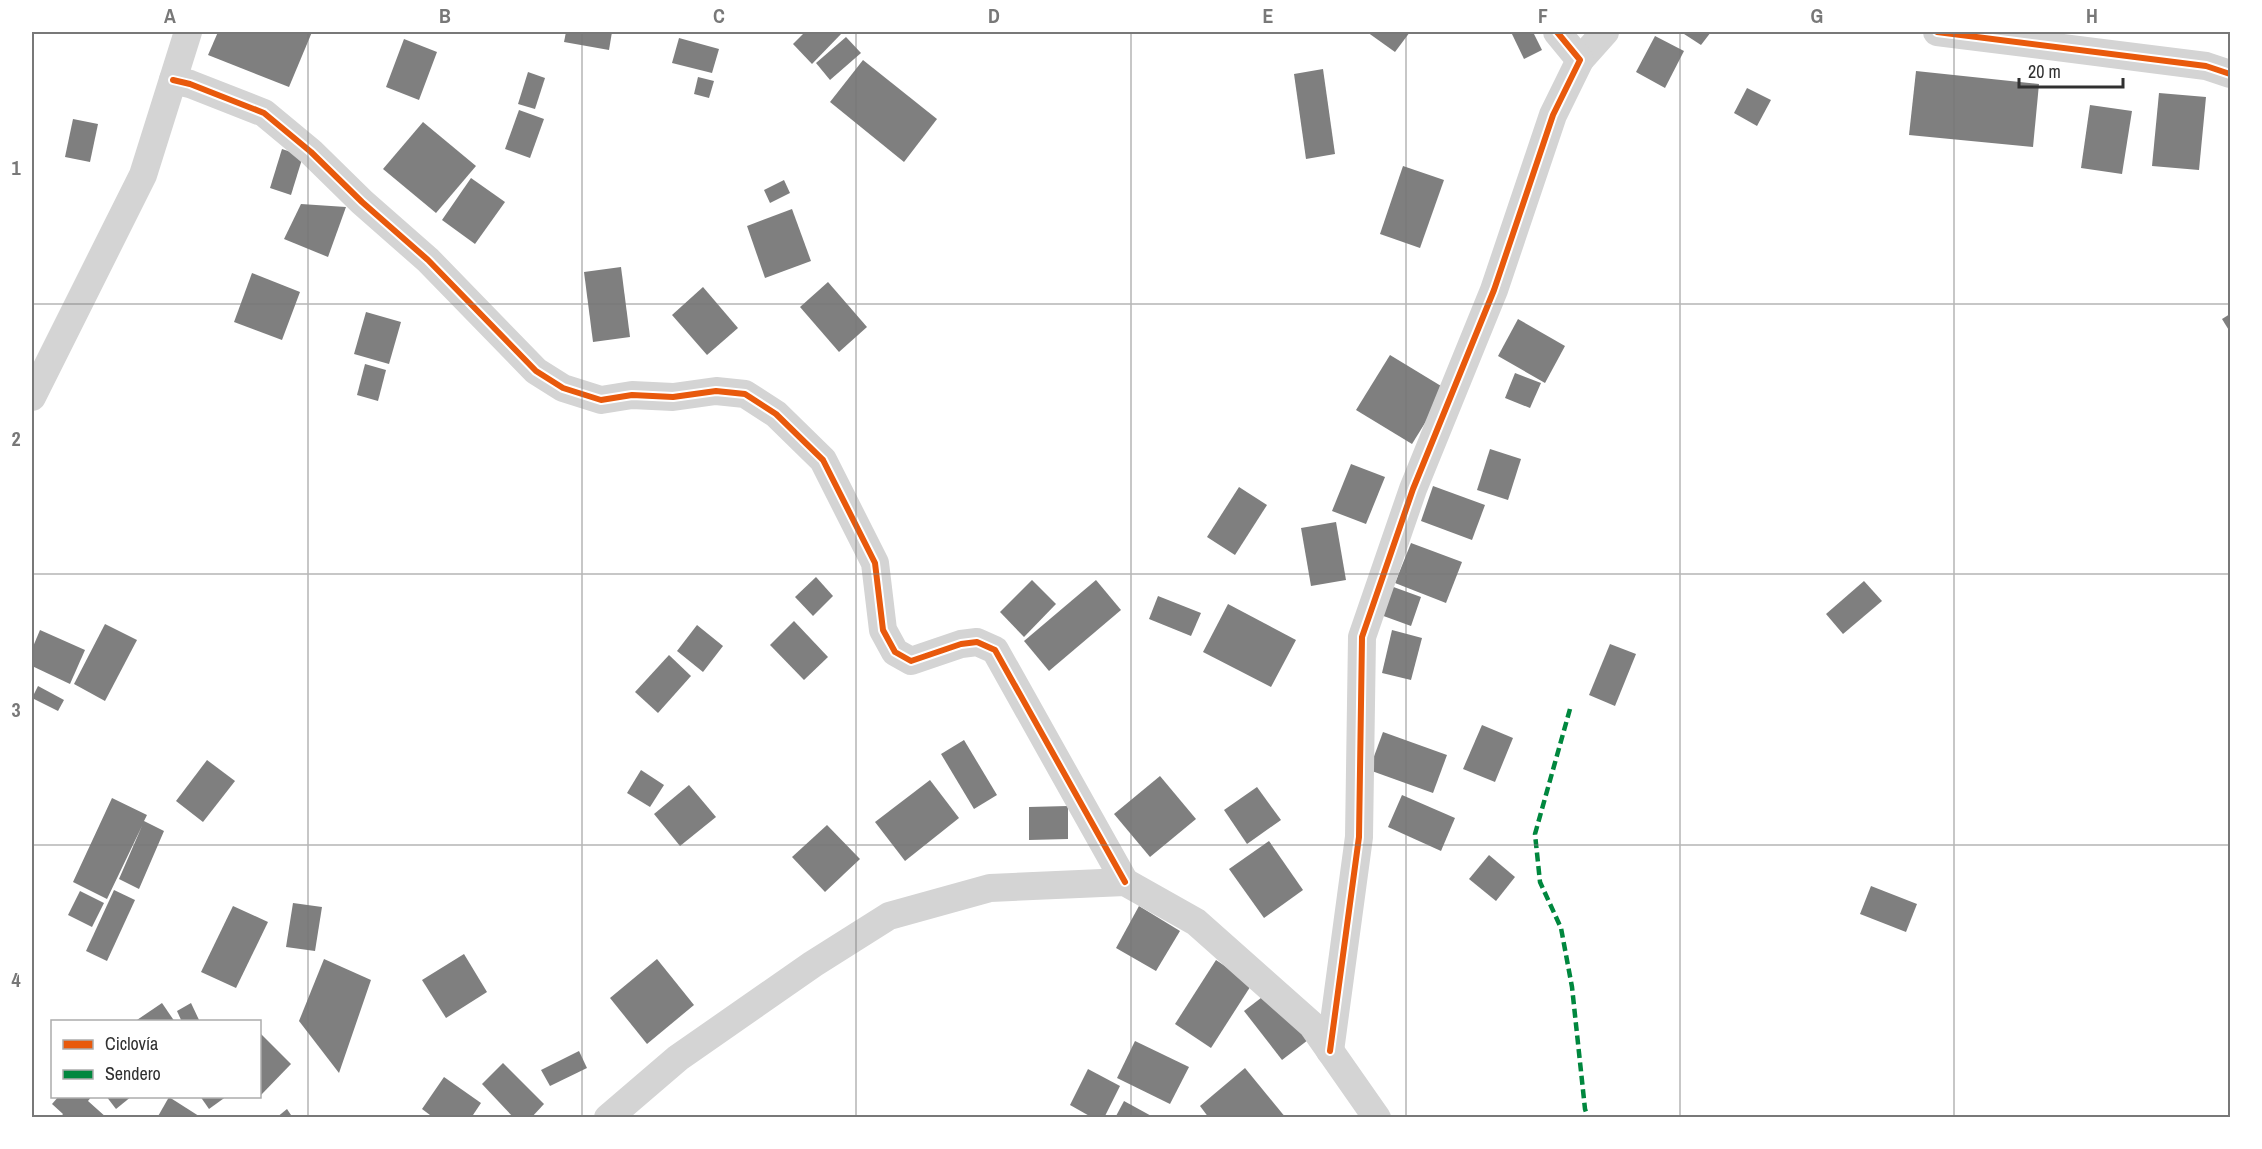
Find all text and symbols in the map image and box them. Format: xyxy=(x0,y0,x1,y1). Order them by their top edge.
text: A xyxy=(164,2,176,29)
text: B xyxy=(439,2,451,29)
text: C xyxy=(713,2,725,29)
text: D xyxy=(988,2,1000,29)
text: E xyxy=(1263,2,1274,29)
text: F xyxy=(1538,2,1548,29)
text: G xyxy=(1811,2,1823,29)
text: H xyxy=(2086,2,2098,29)
scale bar xyxy=(2019,51,2122,89)
text: 20 m xyxy=(2028,59,2061,84)
text: 1 xyxy=(11,154,21,181)
text: 2 xyxy=(11,425,21,452)
text: 3 xyxy=(11,696,21,723)
text: 4 xyxy=(11,966,21,993)
legend xyxy=(51,1020,261,1098)
text: Ciclovía xyxy=(105,1031,158,1056)
text: Sendero xyxy=(105,1061,161,1086)

